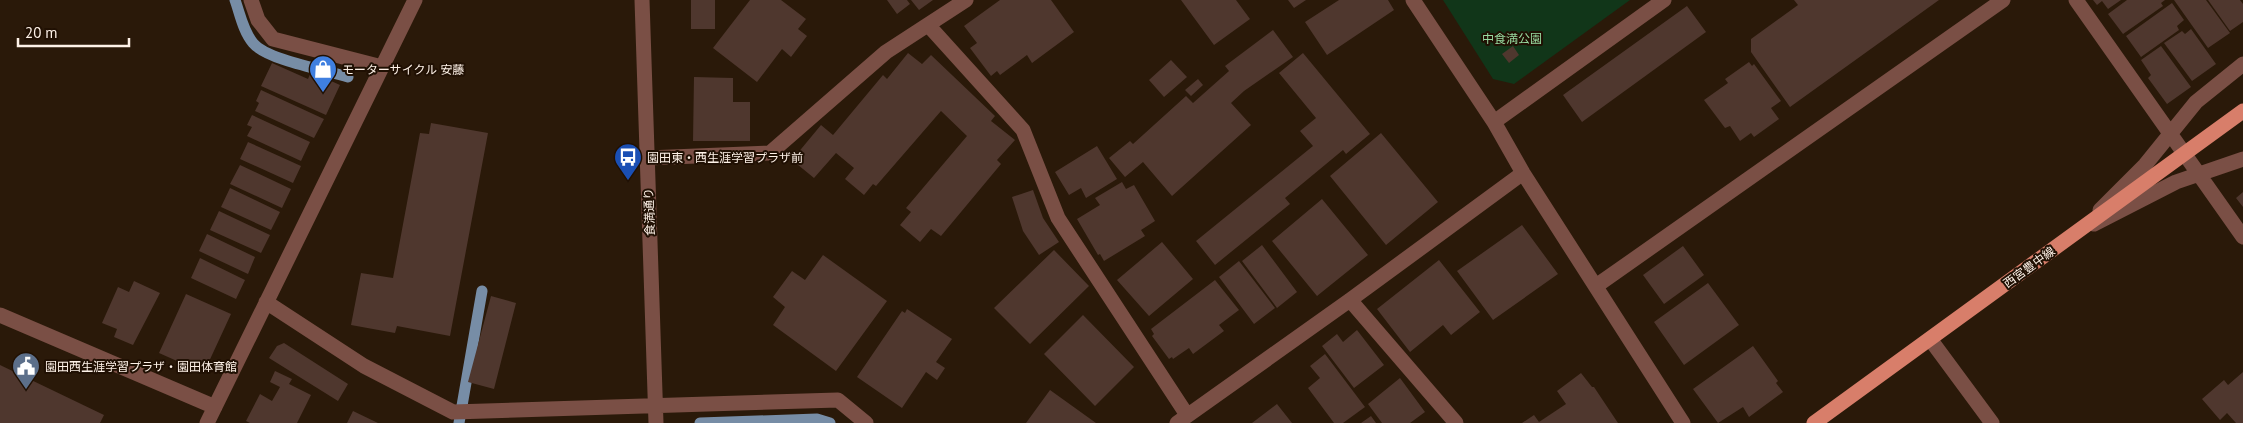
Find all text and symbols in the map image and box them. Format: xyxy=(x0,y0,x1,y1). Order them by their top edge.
scale bar xyxy=(18,15,129,47)
text: 20 m xyxy=(25,23,58,42)
park label: 中食満公園 xyxy=(1482,31,1542,46)
shop icon: モーターサイクル 安藤 xyxy=(308,54,338,93)
place label: モーターサイクル 安藤 xyxy=(342,62,464,77)
bus stop icon: 園田東・西生涯学習プラザ前 xyxy=(613,142,643,181)
place label: 園田東・西生涯学習プラザ前 xyxy=(647,150,803,165)
street label: 食満通り xyxy=(641,188,657,236)
street label: 西宮豊中線 xyxy=(2000,243,2058,291)
public building icon: 園田西生涯学習プラザ・園田体育館 xyxy=(11,351,41,390)
place label: 園田西生涯学習プラザ・園田体育館 xyxy=(45,359,237,374)

